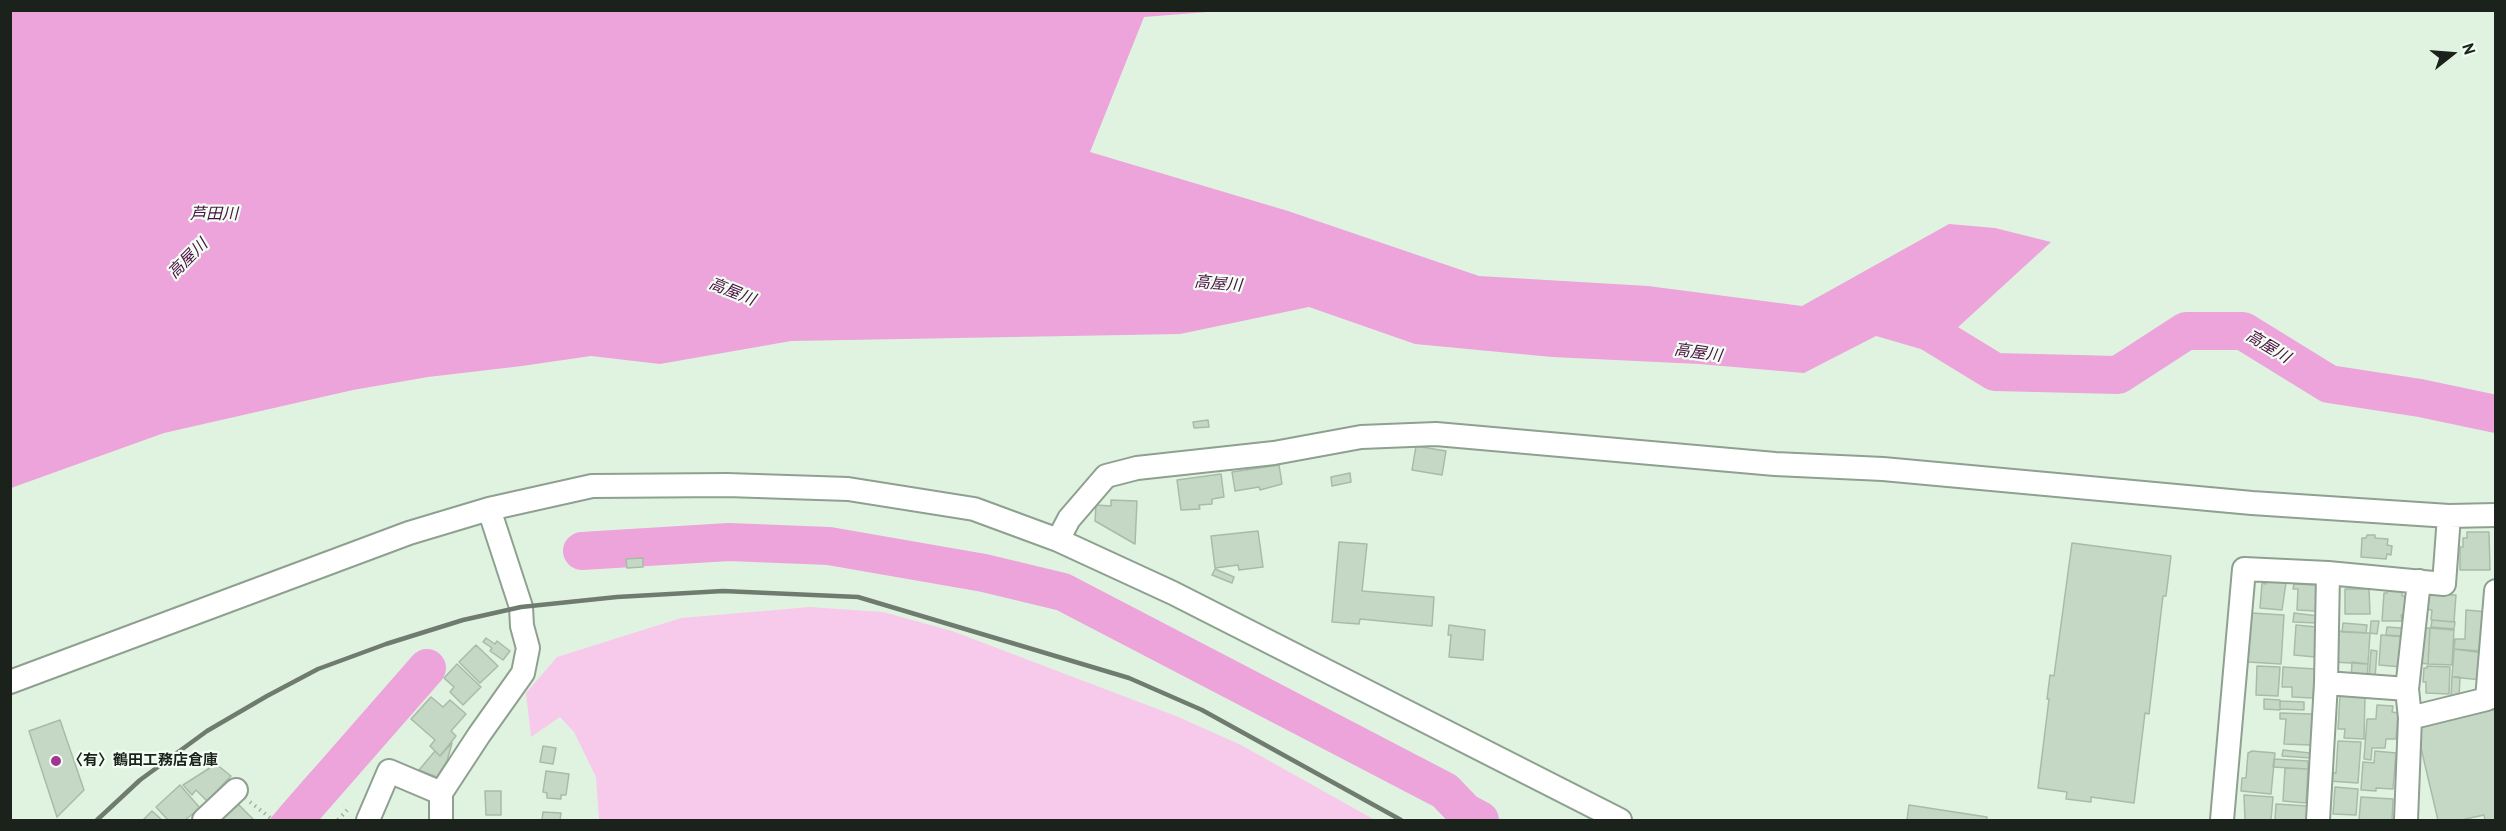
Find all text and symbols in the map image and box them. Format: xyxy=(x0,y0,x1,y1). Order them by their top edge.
north arrow xyxy=(2422,24,2482,84)
text: N xyxy=(2458,41,2480,57)
water label: 芦田川 xyxy=(190,204,238,224)
water label: 高屋川 xyxy=(164,235,212,283)
water label: 高屋川 xyxy=(1193,272,1243,296)
water label: 高屋川 xyxy=(706,274,758,310)
water label: 高屋川 xyxy=(2242,326,2294,368)
water label: 高屋川 xyxy=(1673,340,1723,366)
place label: 〈有〉鶴田工務店倉庫 xyxy=(68,752,218,770)
marker: 〈有〉鶴田工務店倉庫 xyxy=(49,754,63,768)

